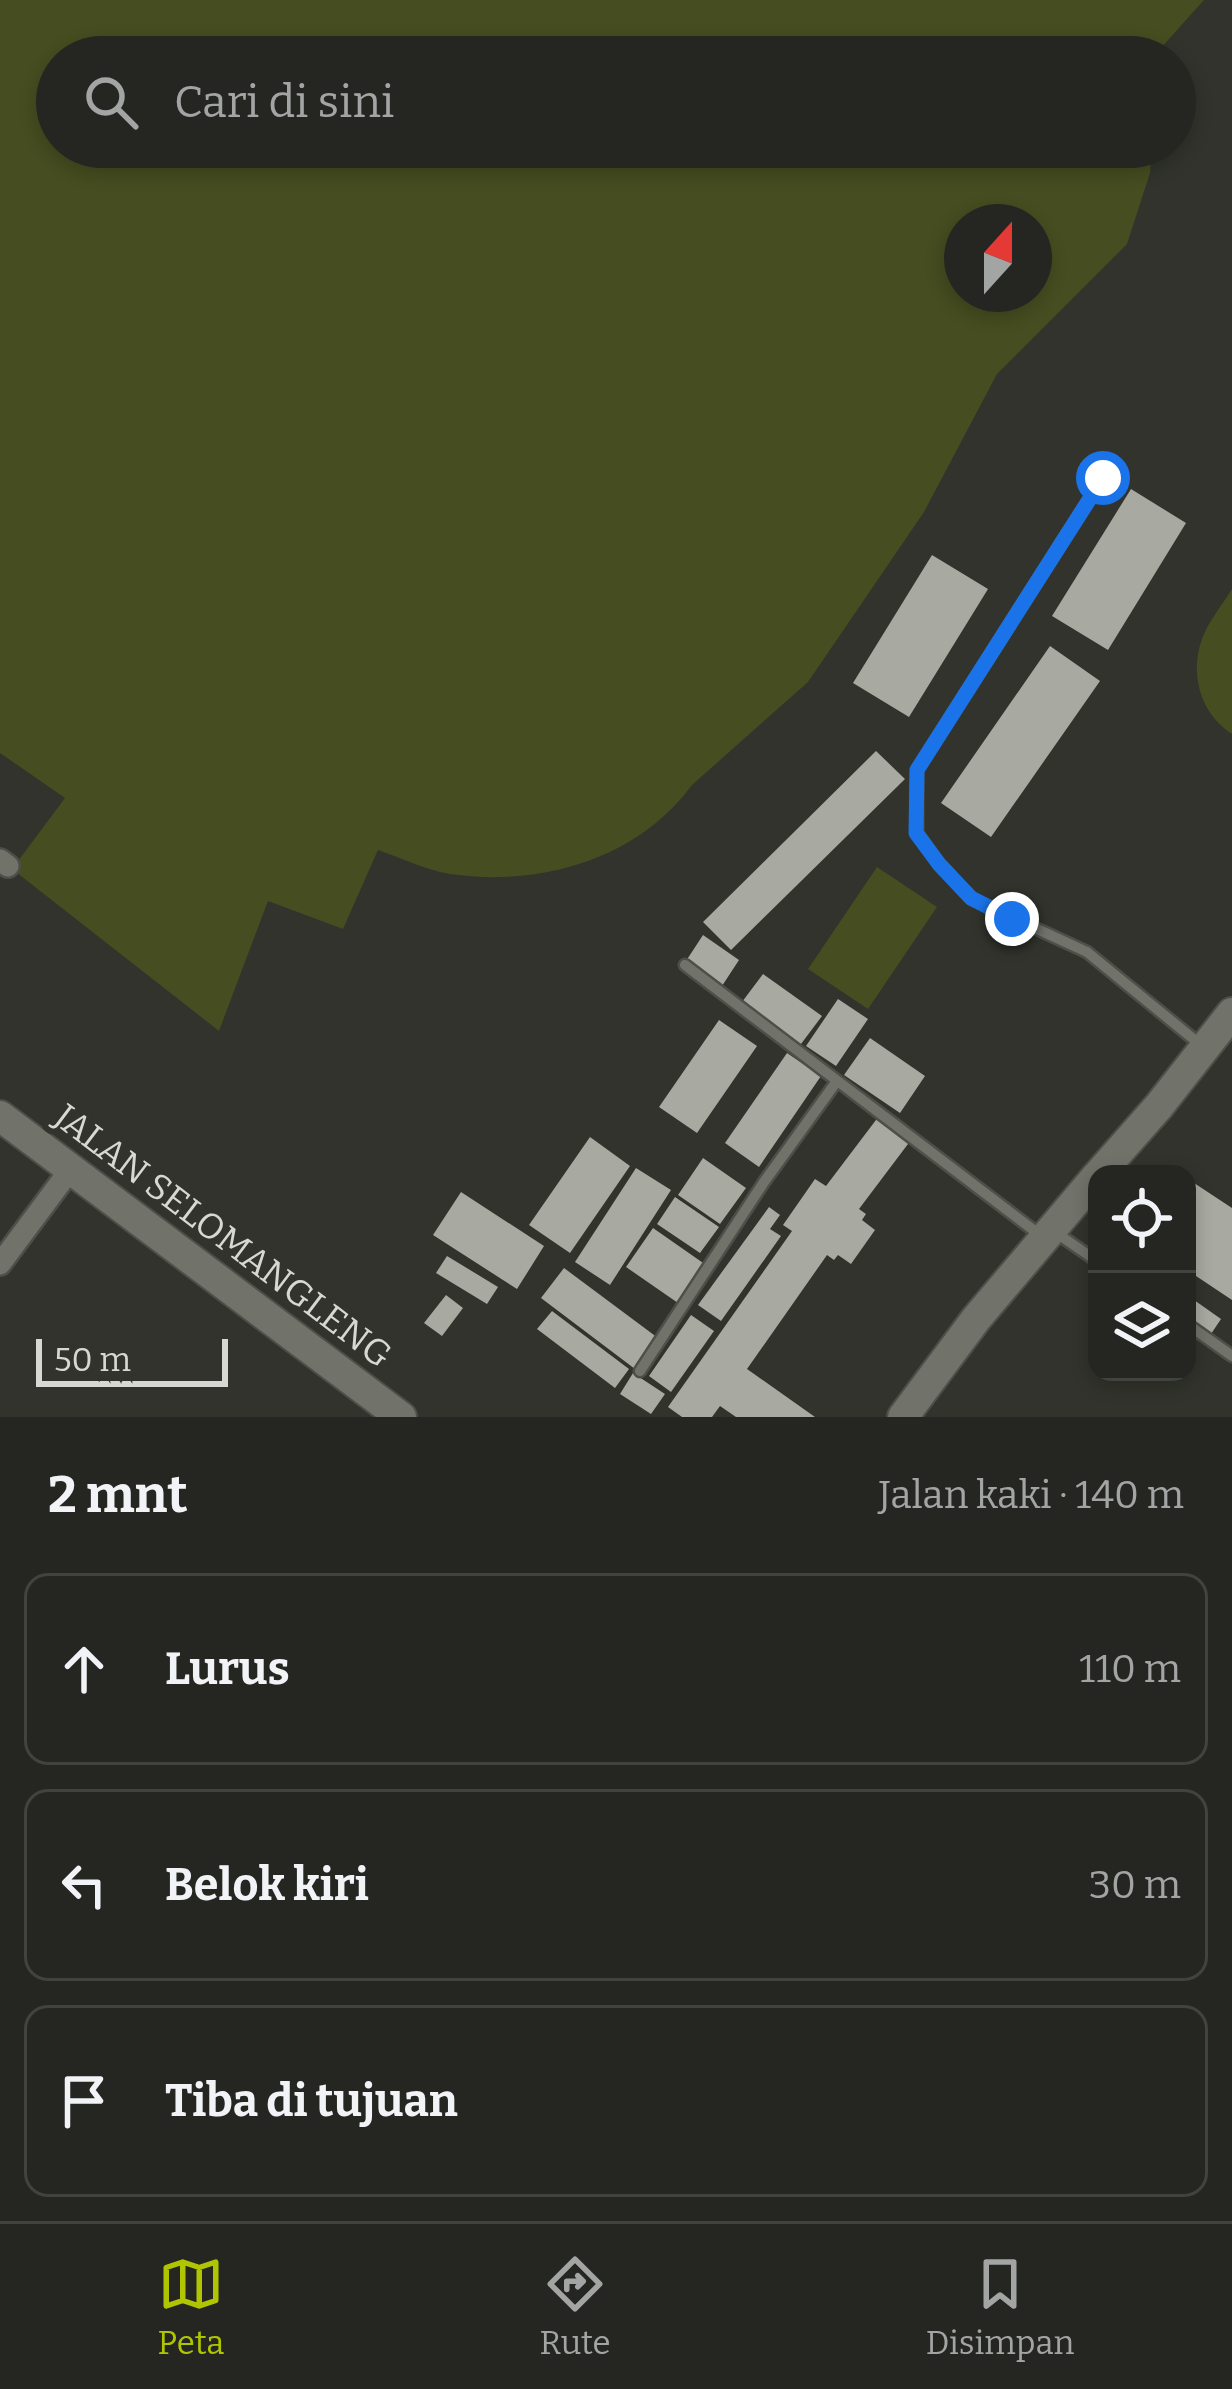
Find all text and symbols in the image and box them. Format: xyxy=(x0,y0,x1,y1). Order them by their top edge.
search box xyxy=(36,36,1196,168)
icon: search xyxy=(78,69,144,135)
text: Cari di sini xyxy=(174,75,394,129)
north arrow xyxy=(944,204,1052,312)
route start xyxy=(1076,451,1130,505)
route end xyxy=(985,892,1039,946)
street label: JALAN SELOMANGLENG xyxy=(45,1094,400,1377)
map controls xyxy=(1088,1165,1196,1381)
button: locate xyxy=(1088,1165,1196,1273)
button: layers xyxy=(1088,1273,1196,1381)
scale bar xyxy=(36,1333,228,1386)
text: 50 m xyxy=(54,1340,131,1380)
text: 2 mnt xyxy=(48,1464,188,1526)
text: Jalan kaki · 140 m xyxy=(878,1472,1184,1518)
icon: ahead xyxy=(51,1636,117,1702)
text: Lurus xyxy=(165,1642,290,1696)
text: 110 m xyxy=(1079,1646,1181,1692)
icon: left xyxy=(51,1852,117,1918)
text: Belok kiri xyxy=(165,1858,369,1912)
text: 30 m xyxy=(1089,1862,1181,1908)
icon: arrive xyxy=(51,2068,117,2134)
text: Tiba di tujuan xyxy=(165,2074,458,2128)
tab: Peta xyxy=(158,2251,224,2363)
tab: Rute xyxy=(539,2251,611,2363)
tab: Disimpan xyxy=(926,2251,1074,2363)

